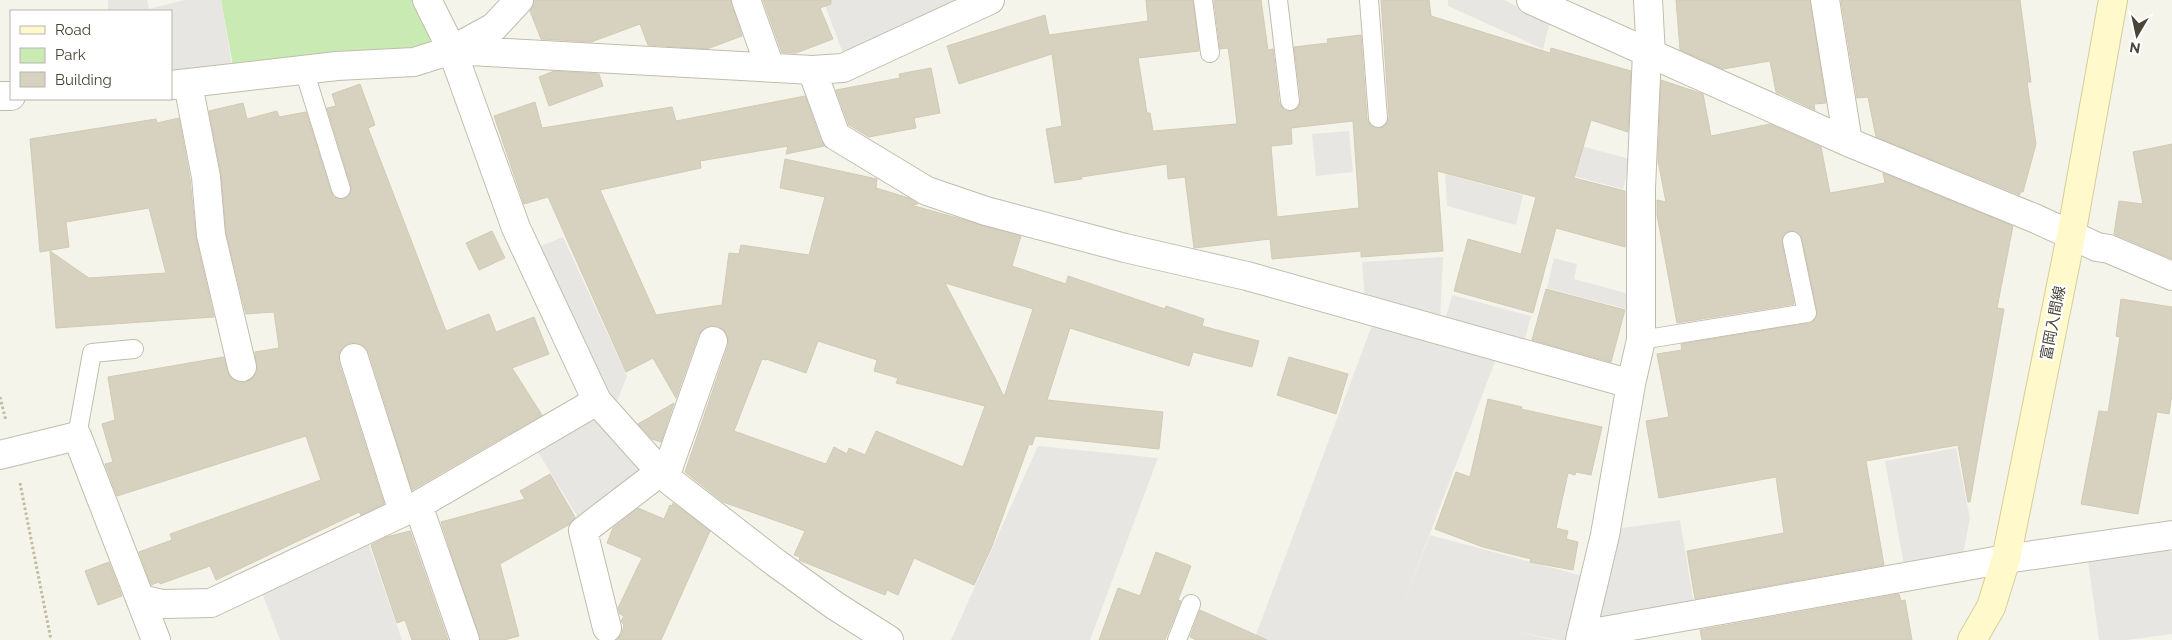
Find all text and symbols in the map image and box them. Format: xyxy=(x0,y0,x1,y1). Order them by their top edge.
legend xyxy=(10,10,172,100)
north arrow xyxy=(2112,10,2162,60)
text: Road xyxy=(55,21,91,39)
text: N xyxy=(2128,39,2141,57)
text: Park xyxy=(55,46,86,64)
text: Building xyxy=(55,71,112,89)
street label: 富岡入間線 xyxy=(2037,284,2069,362)

